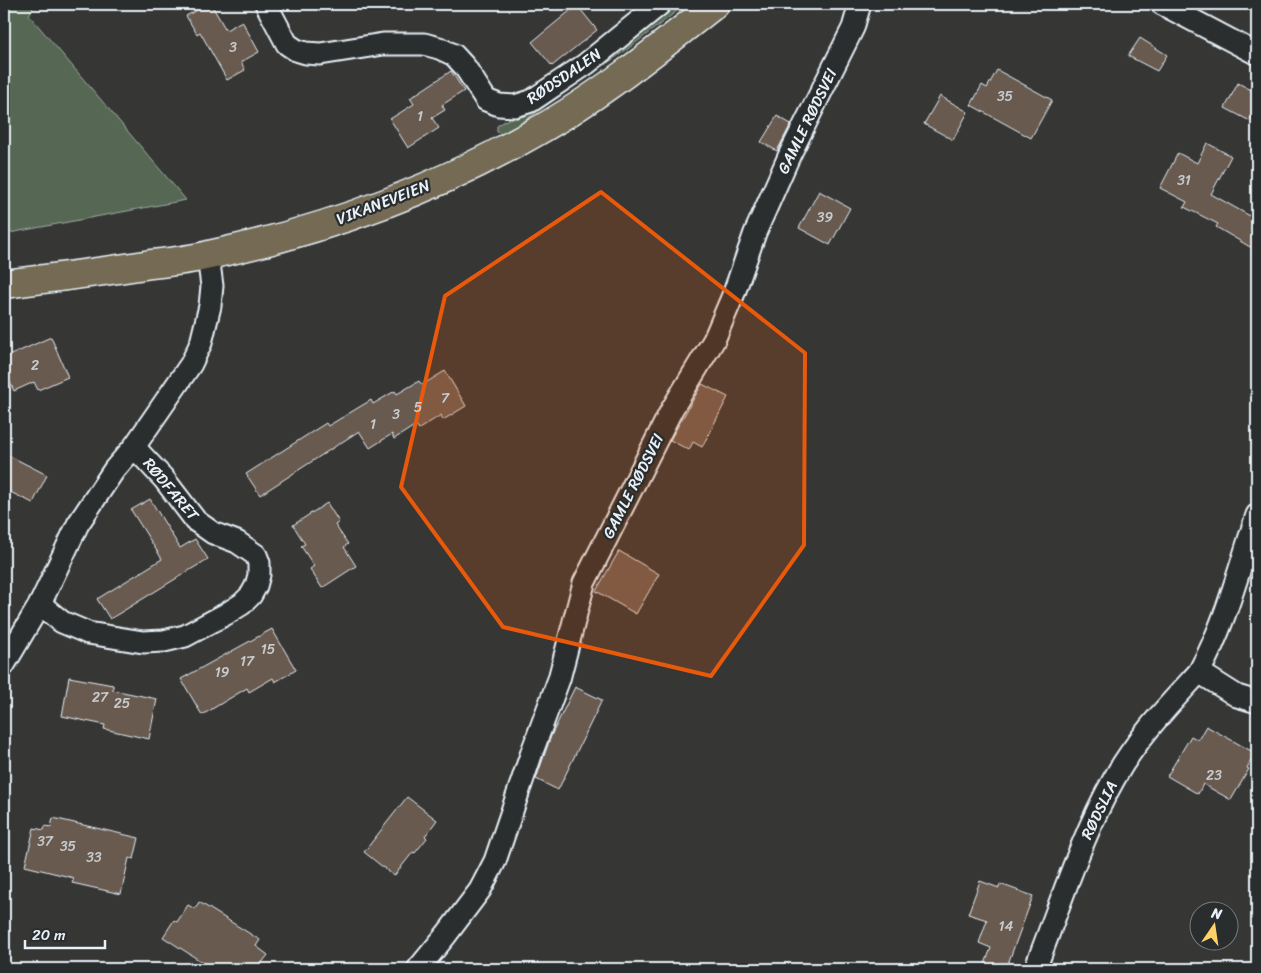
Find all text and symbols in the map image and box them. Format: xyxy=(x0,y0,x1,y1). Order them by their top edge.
house number: 3 xyxy=(229,35,237,60)
street label: RØDSDALEN xyxy=(520,40,608,112)
street label: GAMLE RØDSVEI xyxy=(769,63,845,179)
house number: 35 xyxy=(997,84,1014,109)
house number: 1 xyxy=(417,104,423,129)
house number: 31 xyxy=(1177,168,1191,193)
street label: VIKANEVEIEN xyxy=(332,171,435,233)
house number: 39 xyxy=(817,205,834,230)
house number: 2 xyxy=(31,353,39,378)
house number: 7 xyxy=(441,386,450,411)
house number: 5 xyxy=(414,395,423,420)
house number: 3 xyxy=(392,402,400,427)
house number: 1 xyxy=(370,412,376,437)
street label: GAMLE RØDSVEI xyxy=(594,428,672,544)
street label: RØDFARET xyxy=(135,451,207,529)
house number: 15 xyxy=(261,637,276,662)
house number: 17 xyxy=(240,649,255,674)
house number: 19 xyxy=(215,660,230,685)
house number: 27 xyxy=(92,685,109,710)
house number: 25 xyxy=(114,691,131,716)
house number: 23 xyxy=(1206,763,1222,788)
street label: RØDSLIA xyxy=(1072,776,1126,844)
house number: 37 xyxy=(37,829,54,854)
house number: 35 xyxy=(60,834,77,859)
house number: 33 xyxy=(86,845,102,870)
north arrow xyxy=(1188,900,1238,950)
text: N xyxy=(1208,900,1225,927)
house number: 14 xyxy=(999,914,1014,939)
scale bar xyxy=(25,918,105,950)
text: 20 m xyxy=(32,922,66,948)

